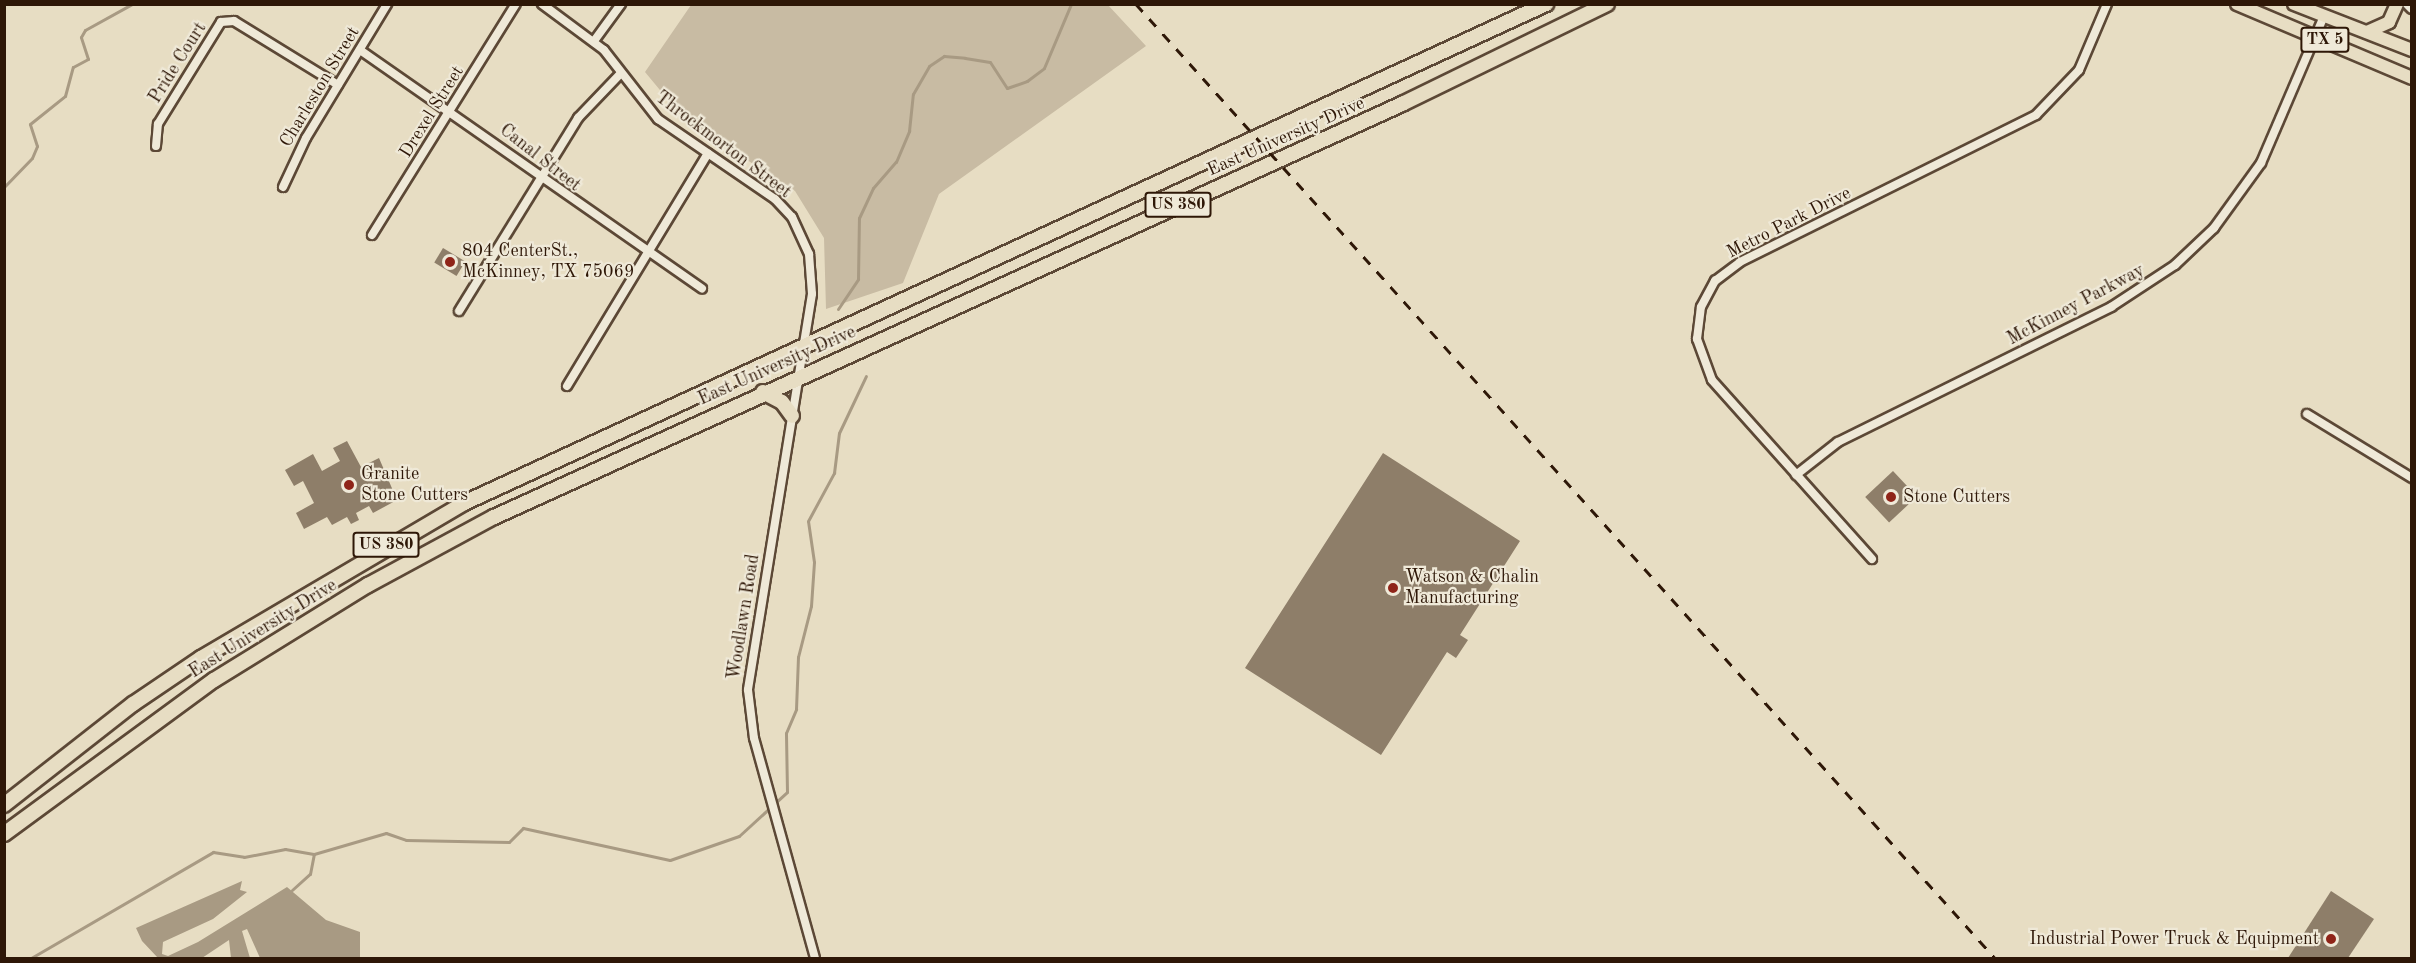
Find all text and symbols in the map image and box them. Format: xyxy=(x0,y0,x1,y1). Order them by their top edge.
street label: Pride Court xyxy=(145,18,211,108)
street label: Charleston Street xyxy=(276,23,364,151)
road number: TX 5 xyxy=(2300,27,2350,53)
street label: Drexel Street xyxy=(395,62,469,162)
street label: Throckmorton Street xyxy=(651,87,795,203)
street label: East University Drive xyxy=(1204,93,1368,181)
street label: Canal Street xyxy=(495,120,585,196)
street label: Metro Park Drive xyxy=(1723,182,1855,264)
road number: US 380 xyxy=(1144,192,1212,218)
place label: 804 CenterSt., McKinney, TX 75069 xyxy=(462,241,634,284)
marker: 804 CenterSt., McKinney, TX 75069 xyxy=(443,255,457,269)
street label: McKinney Parkway xyxy=(2004,260,2148,350)
street label: East University Drive xyxy=(695,322,859,410)
place label: Granite Stone Cutters xyxy=(361,464,468,506)
marker: Granite Stone Cutters xyxy=(342,478,356,492)
place label: Stone Cutters xyxy=(1903,486,2010,508)
marker: Stone Cutters xyxy=(1884,490,1898,504)
road number: US 380 xyxy=(352,532,420,558)
street label: Woodlawn Road xyxy=(723,553,765,681)
place label: Watson & Chalin Manufacturing xyxy=(1405,567,1539,610)
street label: East University Drive xyxy=(185,575,341,683)
marker: Watson & Chalin Manufacturing xyxy=(1386,581,1400,595)
place label: Industrial Power Truck & Equipment xyxy=(2029,928,2319,950)
marker: Industrial Power Truck & Equipment xyxy=(2324,932,2338,946)

